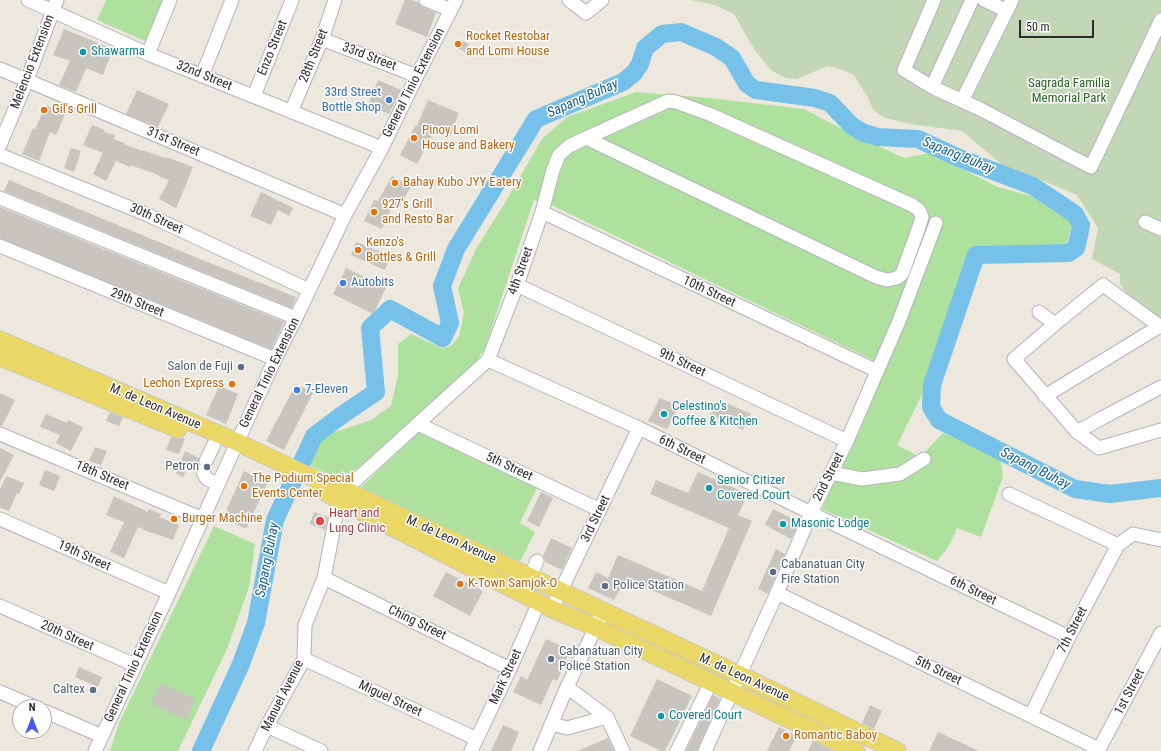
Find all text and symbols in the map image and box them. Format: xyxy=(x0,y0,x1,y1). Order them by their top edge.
scale bar xyxy=(1021,12,1096,38)
street label: Melencio Extension xyxy=(8,13,58,111)
street label: Enzo Street xyxy=(255,18,291,78)
text: 50 m xyxy=(1026,20,1050,34)
street label: General Tinio Extension xyxy=(380,26,448,140)
street label: 28th Street xyxy=(296,27,332,85)
place label: Rocket Restobar and Lomi House xyxy=(466,29,550,60)
marker: Rocket Restobar and Lomi House xyxy=(453,39,463,49)
street label: 33rd Street xyxy=(340,40,398,74)
place label: Shawarma xyxy=(91,44,145,60)
marker: Shawarma xyxy=(78,47,88,57)
street label: 32nd Street xyxy=(174,58,234,94)
water label: Sapang Buhay xyxy=(545,76,621,122)
park label: Sagrada Familia Memorial Park xyxy=(1028,76,1110,107)
place label: 33rd Street Bottle Shop xyxy=(322,85,381,116)
marker: 33rd Street Bottle Shop xyxy=(384,95,394,105)
place label: Gil's Grill xyxy=(52,102,97,118)
marker: Gil's Grill xyxy=(39,105,49,115)
place label: Pinoy Lomi House and Bakery xyxy=(422,123,514,154)
street label: 31st Street xyxy=(144,124,202,160)
marker: Pinoy Lomi House and Bakery xyxy=(409,133,419,143)
water label: Sapang Buhay xyxy=(920,134,996,178)
place label: Bahay Kubo JYY Eatery xyxy=(403,175,521,191)
marker: Bahay Kubo JYY Eatery xyxy=(390,178,400,188)
place label: 927's Grill and Resto Bar xyxy=(382,197,453,228)
street label: 30th Street xyxy=(127,200,185,238)
marker: 927's Grill and Resto Bar xyxy=(369,207,379,217)
place label: Kenzo's Bottles & Grill xyxy=(366,235,436,266)
marker: Kenzo's Bottles & Grill xyxy=(353,245,363,255)
street label: 4th Street xyxy=(505,245,537,297)
street label: 10th Street xyxy=(680,273,738,311)
place label: Autobits xyxy=(351,275,394,291)
marker: Autobits xyxy=(338,278,348,288)
street label: 29th Street xyxy=(108,285,166,321)
street label: General Tinio Extension xyxy=(237,315,303,431)
street label: 9th Street xyxy=(656,345,708,381)
place label: Salon de Fuji xyxy=(167,359,233,375)
marker: Salon de Fuji xyxy=(236,362,246,372)
place label: Lechon Express xyxy=(143,376,224,392)
marker: Lechon Express xyxy=(227,379,237,389)
street label: M. de Leon Avenue xyxy=(107,381,203,433)
place label: 7-Eleven xyxy=(305,382,348,398)
marker: 7-Eleven xyxy=(292,385,302,395)
place label: Celestino's Coffee & Kitchen xyxy=(672,399,758,430)
marker: Celestino's Coffee & Kitchen xyxy=(659,409,669,419)
street label: 6th Street xyxy=(656,432,708,468)
water label: Sapang Buhay xyxy=(997,444,1073,494)
street label: 5th Street xyxy=(483,449,535,485)
street label: 2nd Street xyxy=(810,450,848,504)
street label: 18th Street xyxy=(73,458,131,494)
place label: Petron xyxy=(165,459,199,475)
marker: Petron xyxy=(202,462,212,472)
place label: The Podium Special Events Center xyxy=(252,471,354,502)
place label: Senior Citizer Covered Court xyxy=(717,473,790,504)
marker: The Podium Special Events Center xyxy=(239,481,249,491)
marker: Senior Citizer Covered Court xyxy=(704,483,714,493)
street label: 3rd Street xyxy=(578,493,614,545)
place label: Heart and Lung Clinic xyxy=(329,506,386,537)
place label: Burger Machine xyxy=(182,511,262,527)
street label: M. de Leon Avenue xyxy=(404,512,498,568)
marker: Burger Machine xyxy=(169,514,179,524)
marker: Heart and Lung Clinic xyxy=(314,515,326,527)
place label: Masonic Lodge xyxy=(791,516,869,532)
marker: Masonic Lodge xyxy=(778,519,788,529)
water label: Sapang Buhay xyxy=(253,521,283,599)
street label: 19th Street xyxy=(55,537,113,575)
place label: Cabanatuan City Fire Station xyxy=(781,557,865,588)
marker: Cabanatuan City Fire Station xyxy=(768,567,778,577)
street label: 6th Street xyxy=(947,573,999,609)
place label: K-Town Samjok-O xyxy=(468,576,557,592)
place label: Police Station xyxy=(613,578,684,594)
marker: K-Town Samjok-O xyxy=(455,579,465,589)
marker: Police Station xyxy=(600,581,610,591)
street label: Ching Street xyxy=(385,602,449,644)
street label: 7th Street xyxy=(1055,604,1091,656)
street label: General Tinio Extension xyxy=(101,609,167,725)
street label: 20th Street xyxy=(38,617,96,655)
place label: Cabanatuan City Police Station xyxy=(559,644,643,675)
street label: Mark Street xyxy=(486,647,526,707)
street label: M. de Leon Avenue xyxy=(697,650,791,706)
street label: 5th Street xyxy=(912,653,964,689)
marker: Cabanatuan City Police Station xyxy=(546,654,556,664)
street label: Manuel Avenue xyxy=(258,658,308,734)
street label: 1st Street xyxy=(1111,666,1149,718)
street label: Miguel Street xyxy=(356,678,424,720)
place label: Caltex xyxy=(53,682,85,698)
marker: Caltex xyxy=(88,685,98,695)
north arrow xyxy=(12,699,52,739)
text: N xyxy=(29,701,35,714)
place label: Covered Court xyxy=(669,708,742,724)
marker: Covered Court xyxy=(656,711,666,721)
place label: Romantic Baboy xyxy=(794,728,877,744)
marker: Romantic Baboy xyxy=(781,731,791,741)

